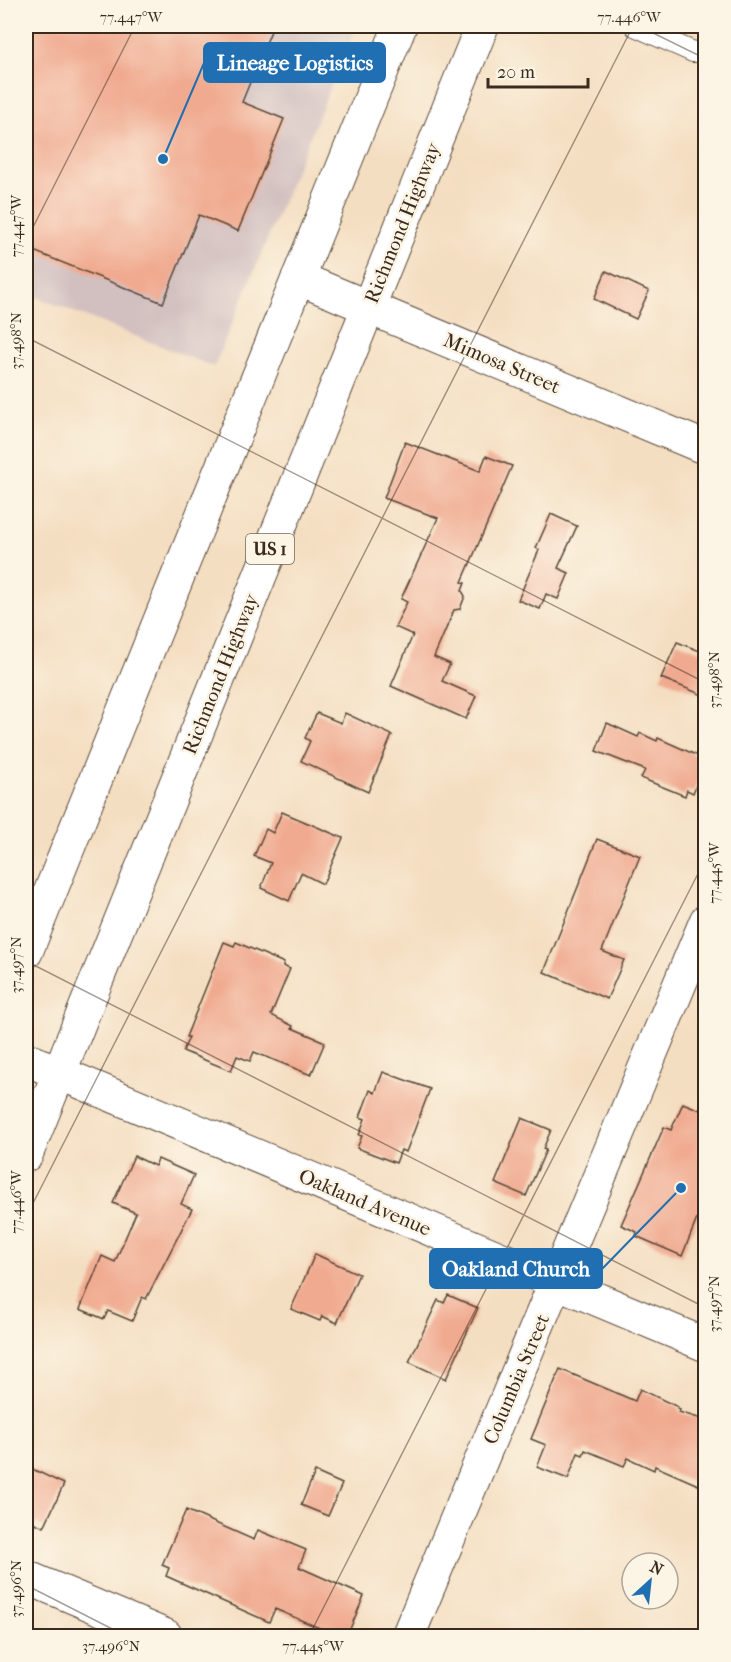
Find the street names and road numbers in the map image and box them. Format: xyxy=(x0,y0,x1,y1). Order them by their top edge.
street label: Richmond Highway xyxy=(360,138,446,307)
street label: Mimosa Street xyxy=(440,329,564,398)
road number: US 1 xyxy=(246,534,294,564)
street label: Richmond Highway xyxy=(178,589,264,758)
street label: Oakland Avenue xyxy=(295,1164,434,1241)
street label: Columbia Street xyxy=(479,1311,554,1448)

